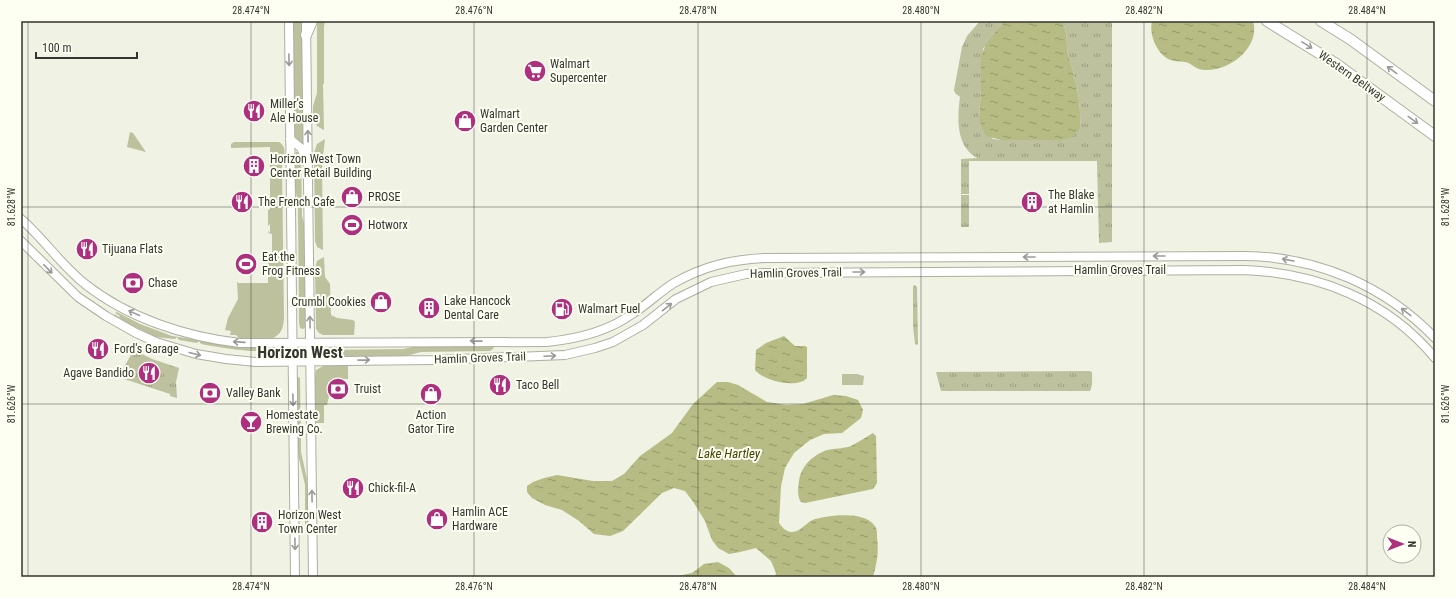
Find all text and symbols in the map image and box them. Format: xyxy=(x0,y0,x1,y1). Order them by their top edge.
text: 28.474°N xyxy=(232,5,270,16)
text: 28.476°N xyxy=(455,5,493,16)
text: 28.478°N xyxy=(679,5,717,16)
text: 28.480°N xyxy=(902,5,940,16)
text: 28.482°N xyxy=(1125,5,1163,16)
text: 28.484°N xyxy=(1348,5,1386,16)
scale bar xyxy=(36,34,137,60)
text: 100 m xyxy=(42,41,72,55)
one-way arrow xyxy=(1301,41,1312,49)
street label: Western Beltway xyxy=(1316,48,1388,104)
one-way arrow xyxy=(285,53,293,66)
place label: Walmart Supercenter xyxy=(550,57,607,85)
supermarket icon: Walmart Supercenter xyxy=(522,58,548,84)
one-way arrow xyxy=(1387,66,1398,74)
place label: Miller's Ale House xyxy=(270,97,319,125)
restaurant icon: Miller's Ale House xyxy=(241,98,267,124)
place label: Walmart Garden Center xyxy=(480,107,548,135)
shop icon: Walmart Garden Center xyxy=(452,108,478,134)
one-way arrow xyxy=(1408,116,1419,124)
one-way arrow xyxy=(304,130,312,143)
place label: Horizon West Town Center Retail Building xyxy=(270,152,372,180)
building icon: Horizon West Town Center Retail Building xyxy=(241,153,267,179)
shop icon: PROSE xyxy=(339,184,365,210)
text: 81.628°W xyxy=(6,187,17,226)
text: 81.628°W xyxy=(1440,187,1451,226)
place label: The Blake at Hamlin xyxy=(1048,188,1095,216)
restaurant icon: The French Cafe xyxy=(229,189,255,215)
building icon: The Blake at Hamlin xyxy=(1019,189,1045,215)
place label: PROSE xyxy=(368,190,400,204)
place label: The French Cafe xyxy=(258,195,335,209)
sports icon: Hotworx xyxy=(339,212,365,238)
place label: Hotworx xyxy=(368,218,408,232)
restaurant icon: Tijuana Flats xyxy=(74,236,100,262)
place label: Tijuana Flats xyxy=(102,242,163,256)
place label: Eat the Frog Fitness xyxy=(262,250,320,278)
sports icon: Eat the Frog Fitness xyxy=(233,251,259,277)
one-way arrow xyxy=(1153,252,1166,260)
one-way arrow xyxy=(1023,253,1036,261)
one-way arrow xyxy=(1282,255,1295,263)
street label: Hamlin Groves Trail xyxy=(1074,263,1166,277)
one-way arrow xyxy=(43,264,53,274)
street label: Hamlin Groves Trail xyxy=(750,265,842,281)
one-way arrow xyxy=(852,268,865,276)
bank icon: Chase xyxy=(120,270,146,296)
place label: Chase xyxy=(148,276,178,290)
shop icon: Crumbl Cookies xyxy=(368,289,394,315)
place label: Lake Hancock Dental Care xyxy=(444,294,511,322)
place label: Crumbl Cookies xyxy=(291,295,366,309)
building icon: Lake Hancock Dental Care xyxy=(416,295,442,321)
fuel station icon: Walmart Fuel xyxy=(549,296,575,322)
place label: Walmart Fuel xyxy=(578,302,640,316)
one-way arrow xyxy=(661,302,672,311)
one-way arrow xyxy=(1400,307,1411,316)
one-way arrow xyxy=(128,309,140,316)
one-way arrow xyxy=(306,316,314,329)
restaurant icon: Ford's Garage xyxy=(85,336,111,362)
one-way arrow xyxy=(470,337,483,345)
one-way arrow xyxy=(233,339,246,346)
place label: Ford's Garage xyxy=(114,342,179,356)
district label: Horizon West xyxy=(257,343,343,362)
street label: Hamlin Groves Trail xyxy=(434,349,526,367)
one-way arrow xyxy=(188,350,201,358)
one-way arrow xyxy=(543,353,556,360)
one-way arrow xyxy=(357,356,370,364)
restaurant icon: Agave Bandido xyxy=(136,360,162,386)
place label: Agave Bandido xyxy=(63,366,134,380)
restaurant icon: Taco Bell xyxy=(487,372,513,398)
bank icon: Truist xyxy=(325,376,351,402)
place label: Taco Bell xyxy=(516,378,559,392)
bank icon: Valley Bank xyxy=(197,380,223,406)
shop icon: Action Gator Tire xyxy=(418,381,444,407)
place label: Truist xyxy=(354,382,381,396)
text: 81.626°W xyxy=(6,384,17,423)
text: 81.626°W xyxy=(1440,384,1451,423)
place label: Valley Bank xyxy=(226,386,281,400)
one-way arrow xyxy=(289,393,297,406)
place label: Homestate Brewing Co. xyxy=(266,408,323,436)
place label: Action Gator Tire xyxy=(408,408,455,436)
bar icon: Homestate Brewing Co. xyxy=(238,409,264,435)
water label: Lake Hartley xyxy=(698,446,761,461)
restaurant icon: Chick-fil-A xyxy=(340,475,366,501)
place label: Chick-fil-A xyxy=(368,481,416,495)
one-way arrow xyxy=(308,490,316,503)
place label: Hamlin ACE Hardware xyxy=(452,505,508,533)
shop icon: Hamlin ACE Hardware xyxy=(424,506,450,532)
place label: Horizon West Town Center xyxy=(278,508,342,536)
building icon: Horizon West Town Center xyxy=(249,509,275,535)
north arrow xyxy=(1382,524,1422,564)
one-way arrow xyxy=(291,537,299,550)
text: N xyxy=(1405,541,1418,548)
text: 28.474°N xyxy=(232,581,270,592)
text: 28.476°N xyxy=(455,581,493,592)
text: 28.478°N xyxy=(679,581,717,592)
text: 28.480°N xyxy=(902,581,940,592)
text: 28.482°N xyxy=(1125,581,1163,592)
text: 28.484°N xyxy=(1348,581,1386,592)

